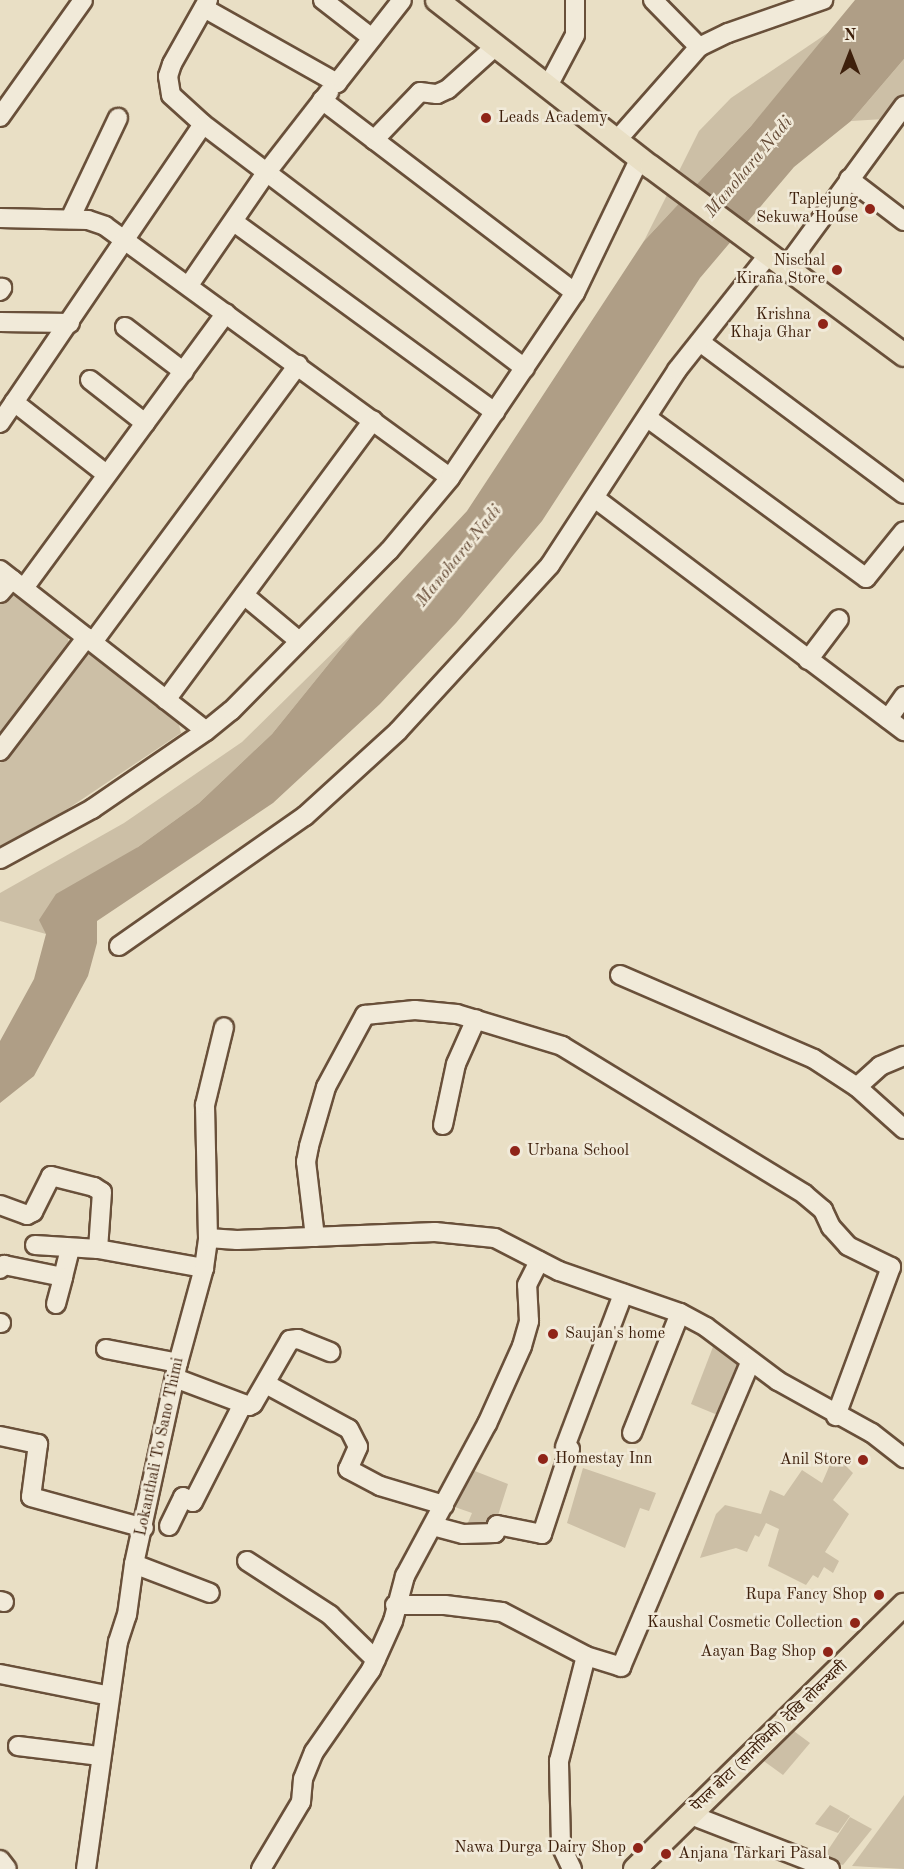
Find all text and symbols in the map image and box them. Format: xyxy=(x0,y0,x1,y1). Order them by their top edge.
north arrow xyxy=(820,24,880,84)
text: N xyxy=(844,28,856,44)
place label: Leads Academy xyxy=(498,108,608,128)
marker: Leads Academy xyxy=(479,111,493,125)
water label: Manohara Nadi xyxy=(701,112,797,222)
place label: Taplejung Sekuwa House xyxy=(756,190,858,228)
marker: Taplejung Sekuwa House xyxy=(863,202,877,216)
place label: Nischal Kirana Store xyxy=(736,251,825,289)
marker: Nischal Kirana Store xyxy=(830,263,844,277)
place label: Krishna Khaja Ghar xyxy=(730,305,811,343)
marker: Krishna Khaja Ghar xyxy=(816,317,830,331)
water label: Manohara Nadi xyxy=(411,501,507,611)
place label: Urbana School xyxy=(527,1141,629,1161)
marker: Urbana School xyxy=(508,1144,522,1158)
place label: Saujan's home xyxy=(565,1324,665,1344)
marker: Saujan's home xyxy=(546,1327,560,1341)
street label: Lokanthali To Sano Thimi xyxy=(132,1356,188,1538)
place label: Homestay Inn xyxy=(555,1449,652,1469)
place label: Anil Store xyxy=(780,1450,851,1470)
marker: Homestay Inn xyxy=(536,1452,550,1466)
marker: Anil Store xyxy=(856,1453,870,1467)
place label: Rupa Fancy Shop xyxy=(745,1585,867,1605)
marker: Rupa Fancy Shop xyxy=(872,1588,886,1602)
place label: Kaushal Cosmetic Collection xyxy=(647,1613,843,1633)
marker: Kaushal Cosmetic Collection xyxy=(848,1616,862,1630)
place label: Aayan Bag Shop xyxy=(700,1642,816,1662)
marker: Aayan Bag Shop xyxy=(821,1645,835,1659)
street label: पेपल बोटा (सानोथिमी) देखि लोकन्थली xyxy=(688,1657,852,1817)
place label: Nawa Durga Dairy Shop xyxy=(454,1838,626,1858)
marker: Nawa Durga Dairy Shop xyxy=(631,1841,645,1855)
place label: Anjana Tarkari Pasal xyxy=(678,1844,827,1864)
marker: Anjana Tarkari Pasal xyxy=(659,1847,673,1861)

